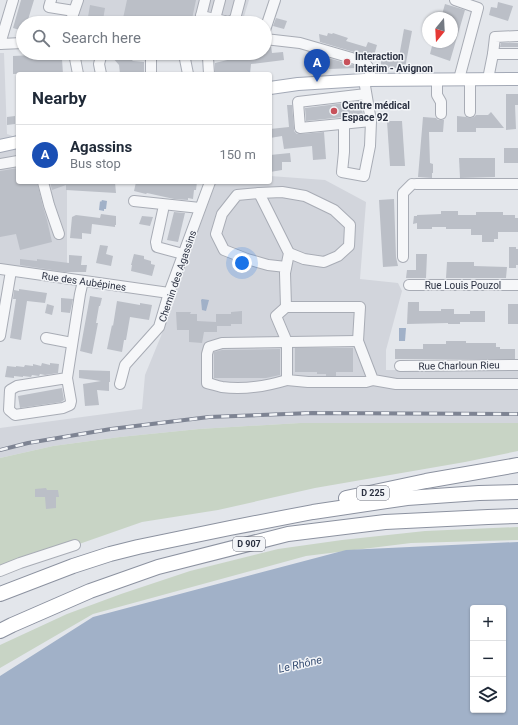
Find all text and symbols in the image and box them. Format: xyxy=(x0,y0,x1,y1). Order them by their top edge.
north arrow xyxy=(422,12,458,48)
search box xyxy=(16,16,272,60)
icon: search xyxy=(30,27,52,49)
text: Search here xyxy=(62,29,141,47)
pin: A xyxy=(304,49,330,82)
place label: Interaction Interim - Avignon xyxy=(355,51,433,74)
marker: Interaction Interim - Avignon xyxy=(342,57,352,67)
text: Nearby xyxy=(32,88,87,108)
place label: Centre médical Espace 92 xyxy=(342,100,410,123)
marker: Centre médical Espace 92 xyxy=(329,106,339,116)
text: Agassins xyxy=(70,138,132,156)
text: A xyxy=(41,147,49,162)
text: 150 m xyxy=(219,147,256,162)
text: Bus stop xyxy=(70,156,121,171)
street label: Chemin des Agassins xyxy=(157,229,198,323)
your location xyxy=(232,253,252,273)
street label: Rue des Aubépines xyxy=(41,270,127,293)
street label: Rue Louis Pouzol xyxy=(425,280,501,291)
street label: Rue Charloun Rieu xyxy=(418,359,500,372)
road number: D 225 xyxy=(357,486,389,500)
road number: D 907 xyxy=(233,537,265,551)
map controls xyxy=(470,605,506,713)
button: + xyxy=(470,605,506,641)
button: − xyxy=(470,641,506,677)
water label: Le Rhône xyxy=(277,653,323,676)
button: layers xyxy=(470,677,506,713)

